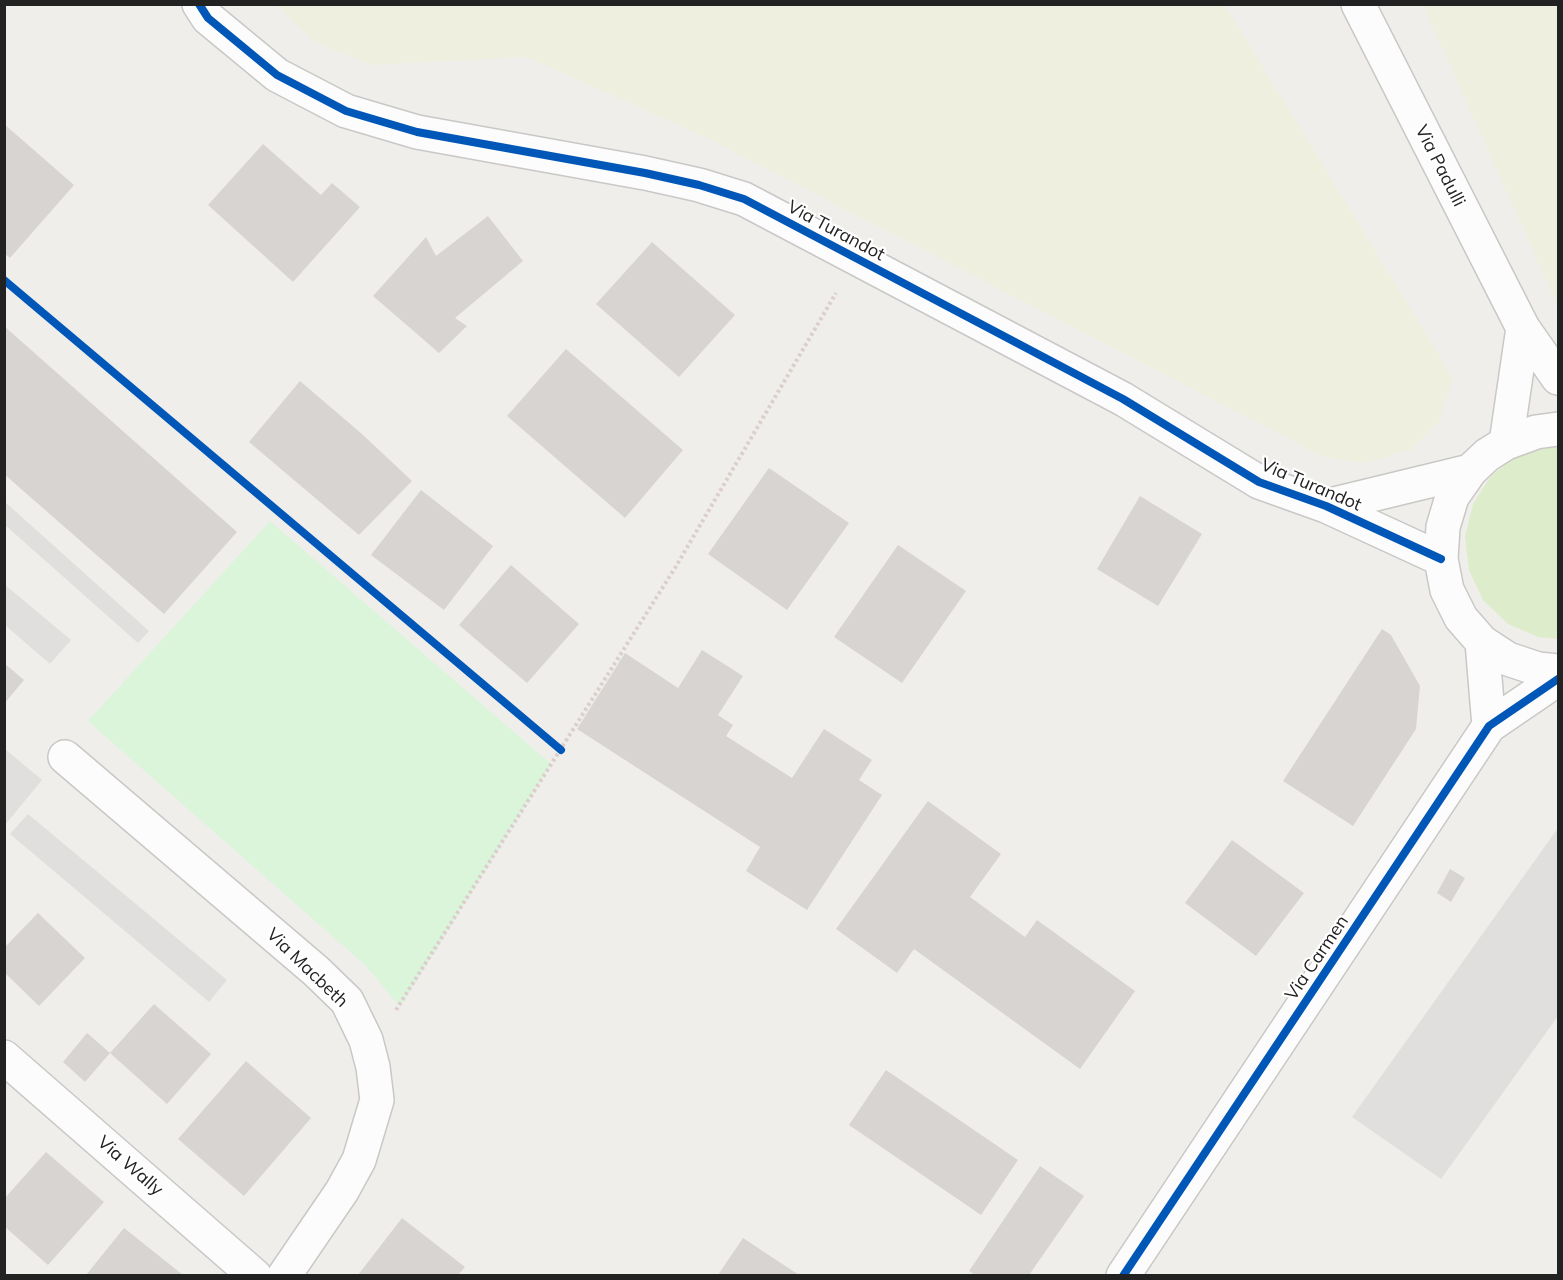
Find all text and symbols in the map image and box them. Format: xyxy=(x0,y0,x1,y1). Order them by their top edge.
street label: Via Padulli xyxy=(1410,122,1470,210)
street label: Via Turandot xyxy=(784,196,888,266)
street label: Via Turandot xyxy=(1257,454,1365,516)
street label: Via Carmen xyxy=(1281,911,1353,1005)
street label: Via Macbeth xyxy=(262,924,352,1012)
street label: Via Wally xyxy=(93,1132,167,1200)

